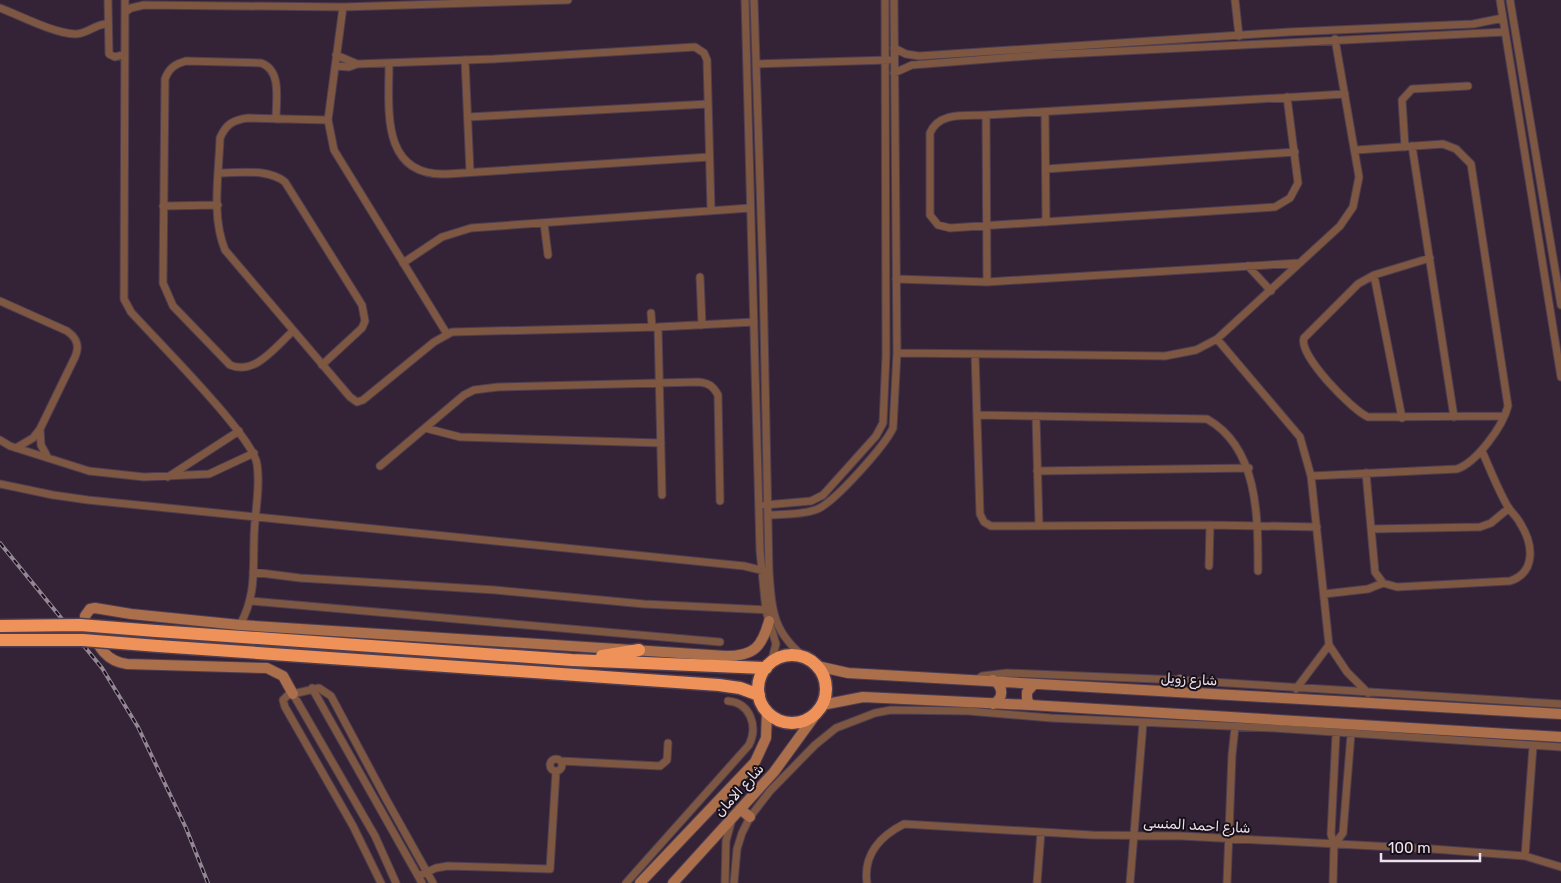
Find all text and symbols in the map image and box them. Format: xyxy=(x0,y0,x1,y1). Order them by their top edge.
street label: شارع زويل xyxy=(1160,670,1218,691)
street label: شارع الامان xyxy=(711,760,769,822)
street label: شارع احمد المنسى xyxy=(1143,814,1251,839)
scale bar xyxy=(1381,830,1480,862)
text: 100 m xyxy=(1388,839,1430,857)

